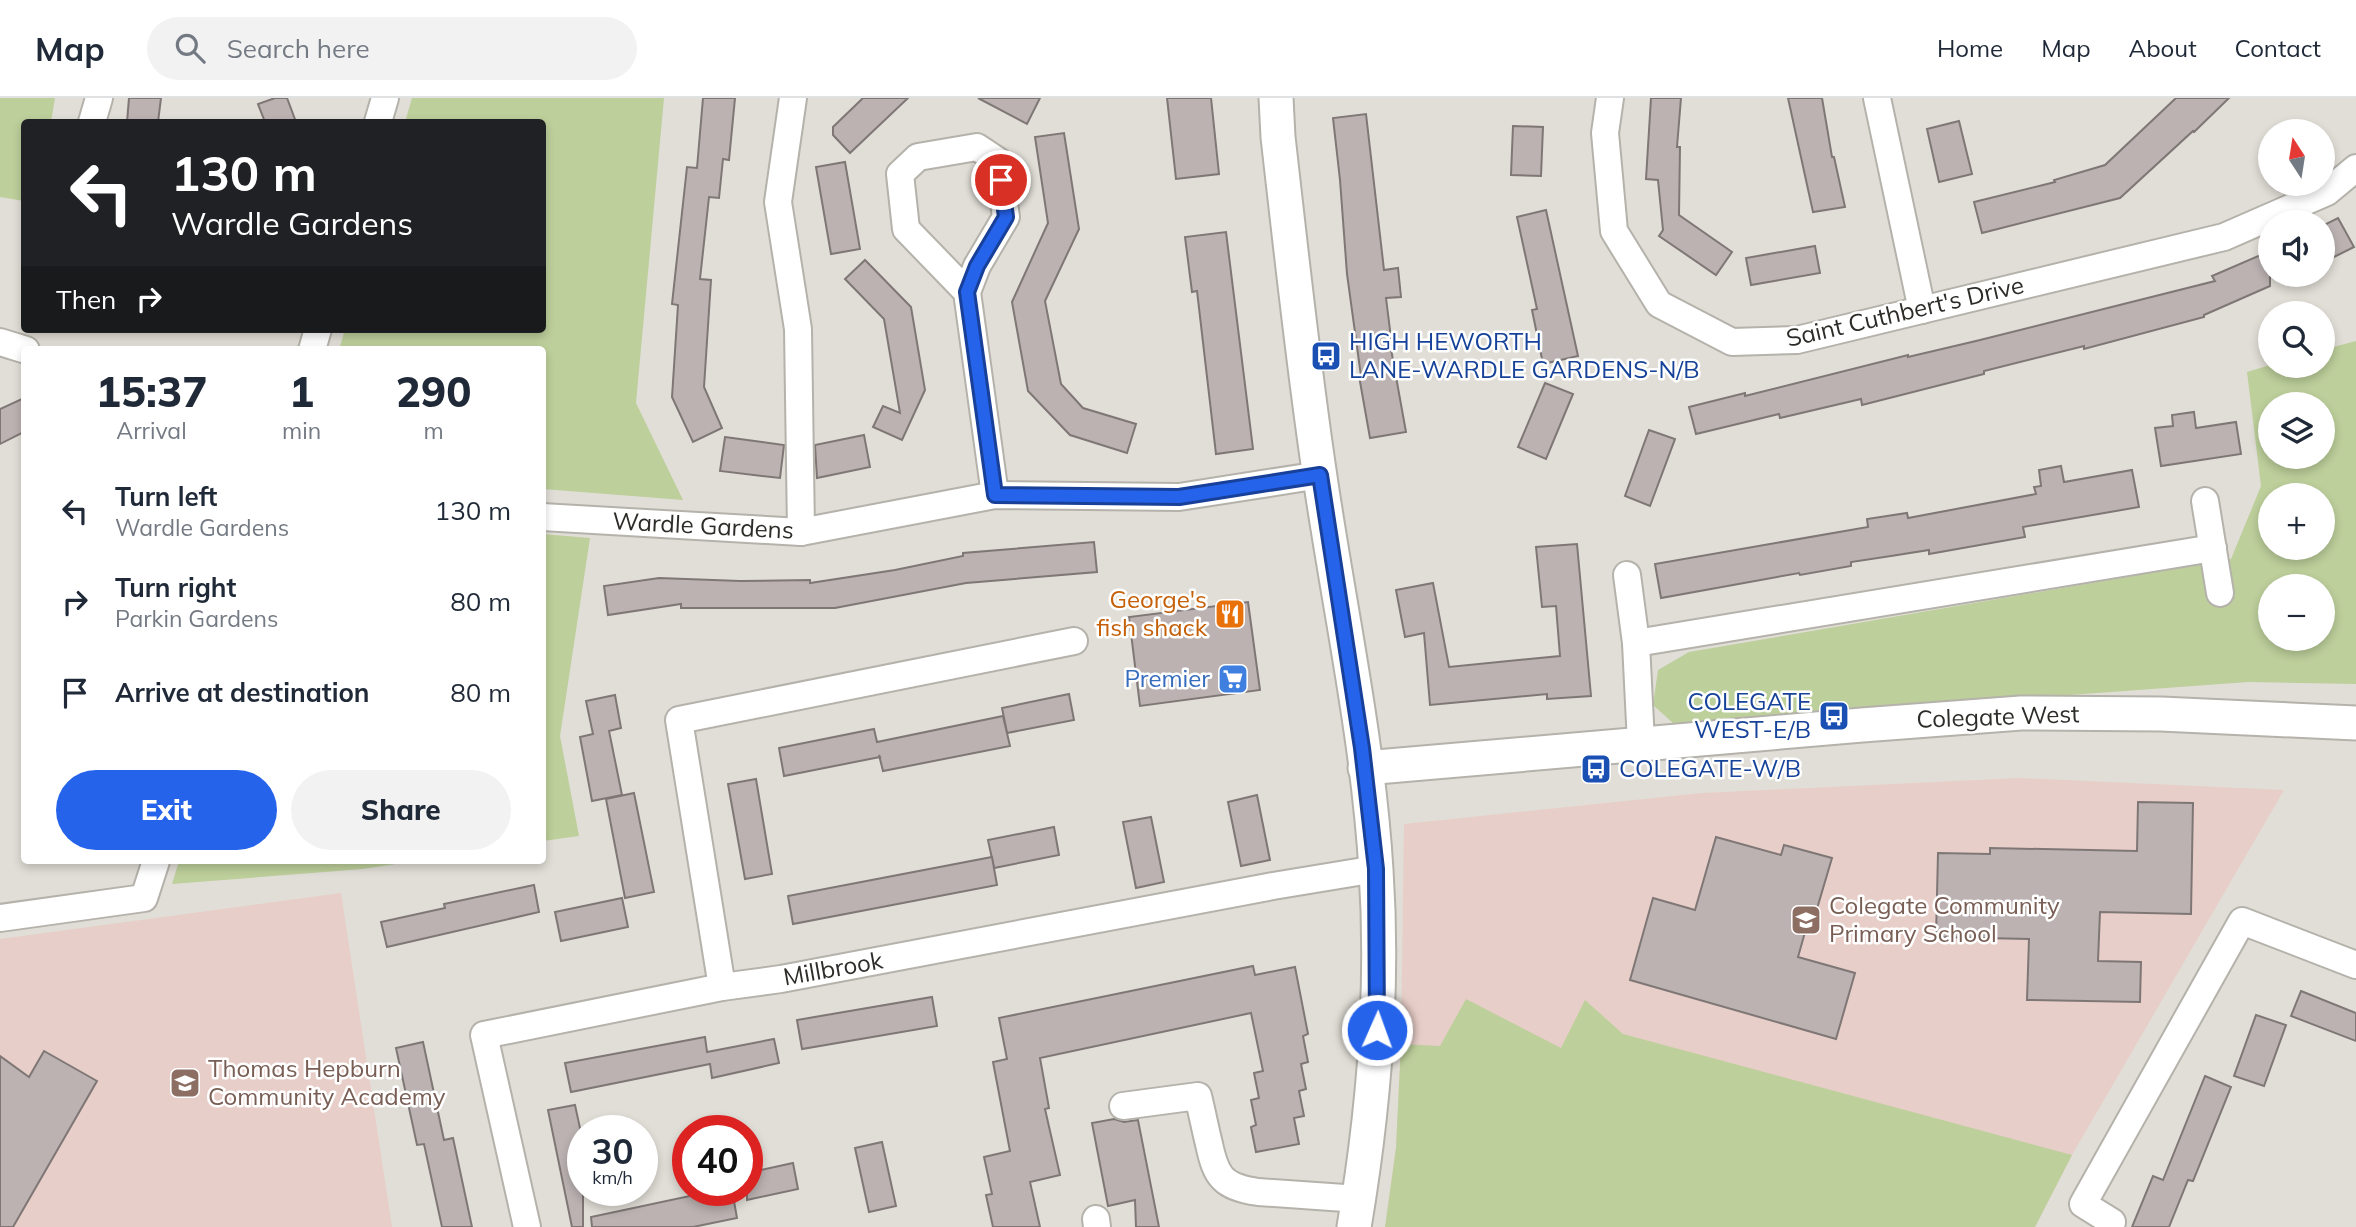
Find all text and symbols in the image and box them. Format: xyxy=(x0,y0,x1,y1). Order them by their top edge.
search box xyxy=(147,17,637,80)
text: Map xyxy=(35,28,105,69)
icon: search xyxy=(171,29,209,67)
text: Search here xyxy=(227,32,370,65)
text: Home xyxy=(1937,33,2003,63)
text: Map xyxy=(2041,33,2091,63)
text: About xyxy=(2129,33,2197,63)
text: Contact xyxy=(2235,33,2321,63)
north arrow xyxy=(2258,119,2334,196)
map controls xyxy=(2258,119,2335,651)
text: 130 m xyxy=(171,142,317,203)
icon: left xyxy=(56,147,147,238)
pin xyxy=(971,150,1031,210)
icon: arrive xyxy=(982,161,1020,199)
text: Wardle Gardens xyxy=(171,203,413,243)
button: sound xyxy=(2258,210,2335,287)
street label: Saint Cuthbert's Drive xyxy=(1783,269,2026,353)
icon: right xyxy=(130,280,168,318)
text: Then xyxy=(56,283,116,316)
button: search xyxy=(2258,301,2335,378)
place label: HIGH HEWORTH LANE-WARDLE GARDENS-N/B xyxy=(1349,326,1700,384)
bus stop icon: HIGH HEWORTH LANE-WARDLE GARDENS-N/B xyxy=(1309,339,1343,373)
text: 15:37 xyxy=(96,365,207,418)
text: 1 xyxy=(289,365,314,418)
text: 290 xyxy=(396,365,471,418)
button: layers xyxy=(2258,392,2335,469)
text: Arrival xyxy=(116,416,187,445)
text: min xyxy=(282,416,321,445)
text: m xyxy=(423,416,444,445)
text: Turn left xyxy=(115,480,217,513)
button: + xyxy=(2258,483,2335,560)
icon: left xyxy=(56,492,94,530)
text: 130 m xyxy=(435,494,511,527)
street label: Wardle Gardens xyxy=(612,505,795,545)
text: Wardle Gardens xyxy=(115,513,289,542)
text: Turn right xyxy=(115,571,236,604)
button: − xyxy=(2258,574,2335,651)
icon: right xyxy=(56,583,94,621)
place label: George's fish shack xyxy=(1096,584,1208,642)
text: 80 m xyxy=(450,585,511,618)
restaurant icon: George's fish shack xyxy=(1213,597,1247,631)
text: Parkin Gardens xyxy=(115,604,278,633)
supermarket icon: Premier xyxy=(1216,662,1250,696)
place label: Premier xyxy=(1124,663,1210,693)
icon: arrive xyxy=(56,674,94,712)
text: Arrive at destination xyxy=(115,676,370,709)
text: 80 m xyxy=(450,676,511,709)
place label: COLEGATE WEST-E/B xyxy=(1687,686,1811,744)
street label: Colegate West xyxy=(1916,698,2080,734)
bus stop icon: COLEGATE WEST-E/B xyxy=(1817,699,1851,733)
bus stop icon: COLEGATE-W/B xyxy=(1579,752,1613,786)
place label: COLEGATE-W/B xyxy=(1619,753,1801,783)
button: Exit xyxy=(56,770,277,850)
button: Share xyxy=(291,770,511,850)
place label: Colegate Community Primary School xyxy=(1829,890,2060,948)
school or university icon: Colegate Community Primary School xyxy=(1789,903,1823,937)
street label: Millbrook xyxy=(781,944,886,992)
position arrow xyxy=(1340,993,1414,1067)
place label: Thomas Hepburn Community Academy xyxy=(208,1053,446,1111)
school or university icon: Thomas Hepburn Community Academy xyxy=(168,1066,202,1100)
speed limit sign: 40 xyxy=(672,1115,763,1206)
text: 30 xyxy=(591,1129,634,1173)
text: km/h xyxy=(592,1166,633,1189)

